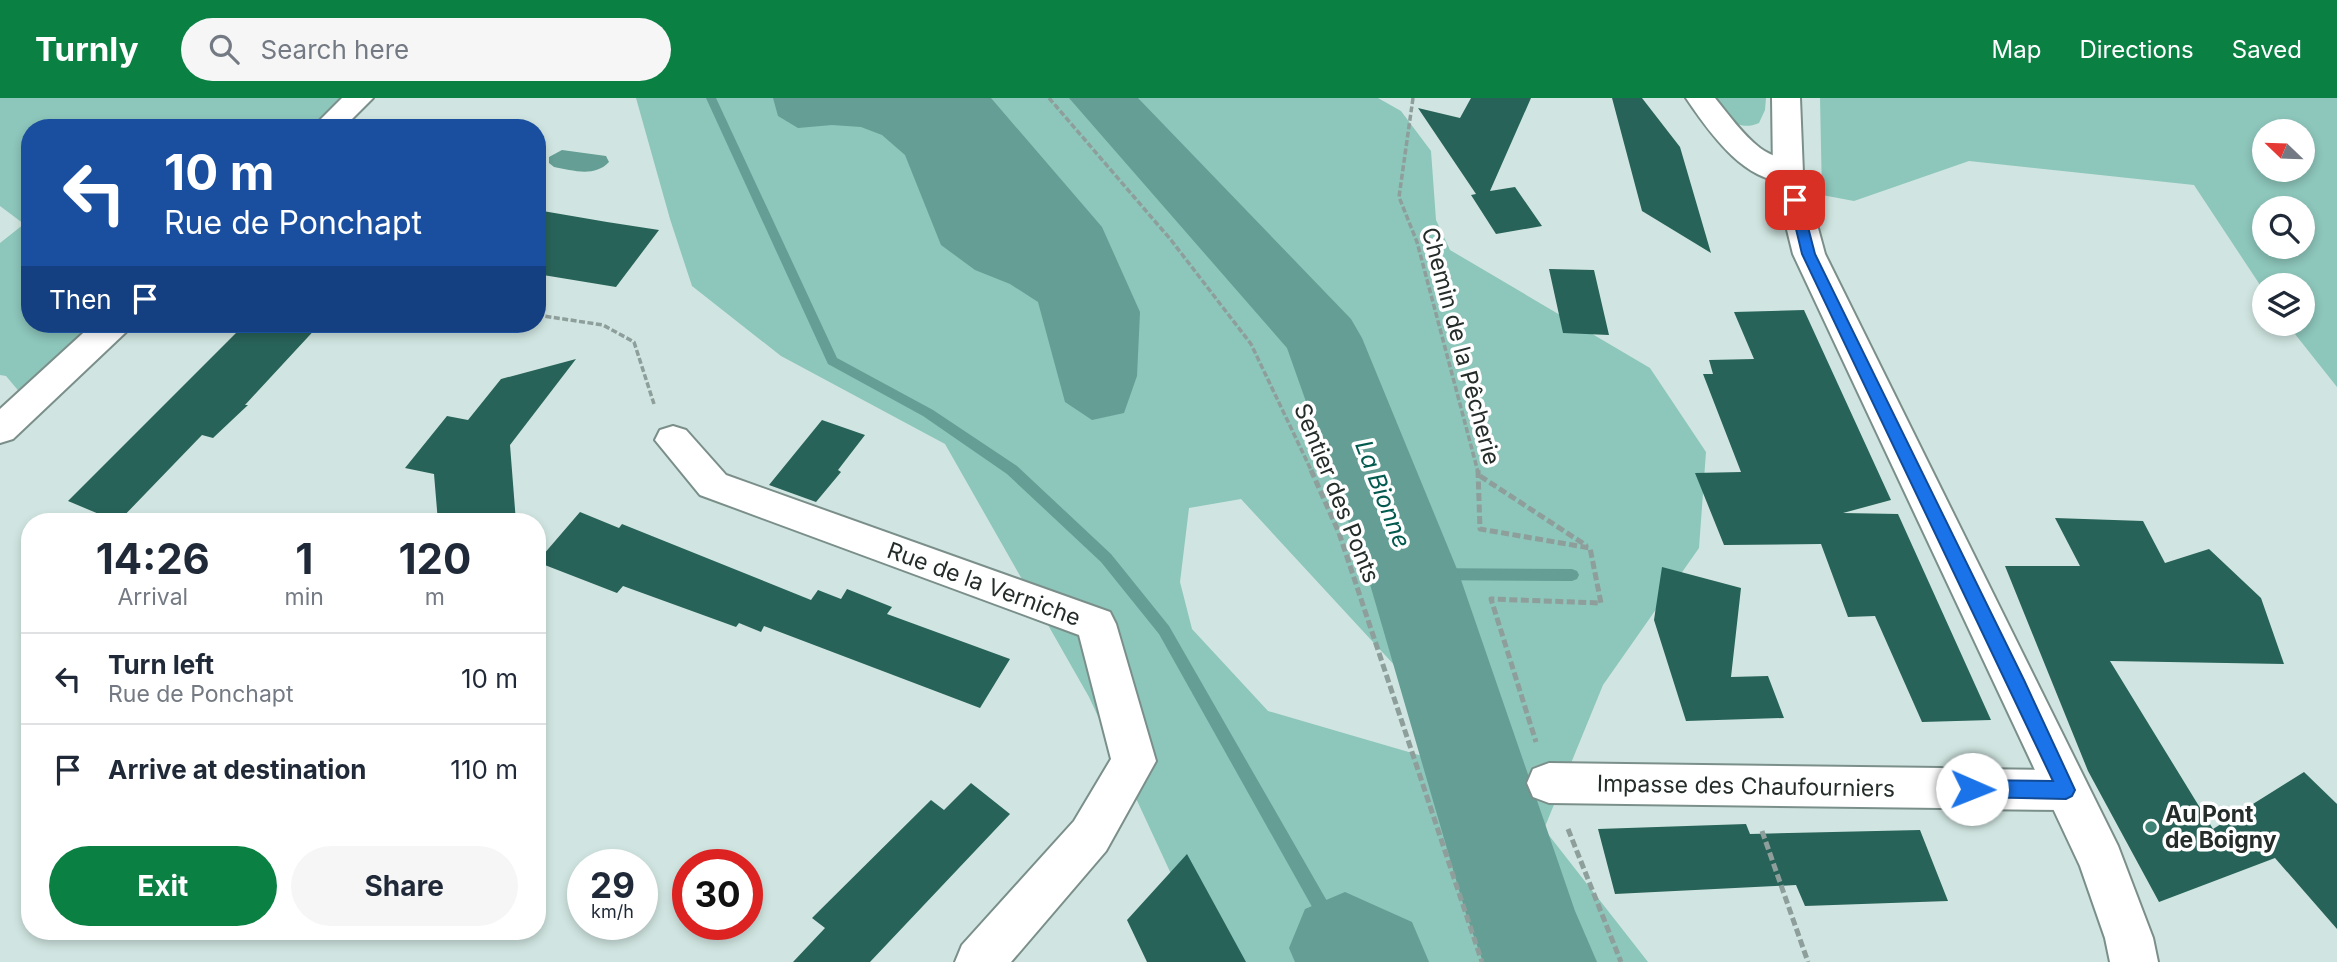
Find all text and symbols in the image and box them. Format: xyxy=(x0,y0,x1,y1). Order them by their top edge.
search box xyxy=(181,18,671,81)
text: Turnly xyxy=(35,29,139,69)
icon: search xyxy=(205,30,243,68)
text: Search here xyxy=(261,34,409,65)
text: Map xyxy=(1992,35,2041,64)
text: Directions xyxy=(2079,35,2194,64)
text: Saved xyxy=(2232,35,2302,64)
north arrow xyxy=(2252,119,2315,182)
map controls xyxy=(2252,119,2315,336)
text: 10 m xyxy=(164,143,275,202)
icon: left xyxy=(49,147,140,238)
pin xyxy=(1765,170,1825,230)
icon: arrive xyxy=(1776,181,1814,219)
button: search xyxy=(2252,196,2315,259)
text: Rue de Ponchapt xyxy=(164,203,422,242)
street label: Chemin de la Pêcherie xyxy=(1416,224,1506,468)
button: layers xyxy=(2252,273,2315,336)
icon: arrive xyxy=(126,280,164,318)
text: Then xyxy=(49,284,112,315)
street label: Sentier des Ponts xyxy=(1288,399,1386,587)
water label: La Bionne xyxy=(1349,436,1417,552)
text: 14:26 xyxy=(96,533,210,584)
text: 1 xyxy=(295,533,313,584)
text: 120 xyxy=(398,533,471,584)
street label: Rue de la Verniche xyxy=(884,536,1084,632)
text: Arrival xyxy=(117,583,188,611)
text: min xyxy=(285,583,324,611)
text: m xyxy=(425,583,445,611)
text: Turn left xyxy=(108,649,214,680)
icon: left xyxy=(49,660,87,698)
text: 10 m xyxy=(461,663,518,694)
text: Rue de Ponchapt xyxy=(108,680,293,708)
icon: arrive xyxy=(49,751,87,789)
position arrow xyxy=(1935,752,2009,826)
text: Arrive at destination xyxy=(108,754,367,785)
text: 110 m xyxy=(450,754,518,785)
street label: Impasse des Chaufourniers xyxy=(1597,769,1895,803)
place label: Au Pont de Boigny xyxy=(2165,800,2277,854)
marker: Au Pont de Boigny xyxy=(2143,819,2159,835)
button: Exit xyxy=(49,846,277,926)
button: Share xyxy=(291,846,518,926)
speed limit sign: 30 xyxy=(672,849,763,940)
text: 29 xyxy=(590,864,635,906)
text: km/h xyxy=(591,901,634,922)

